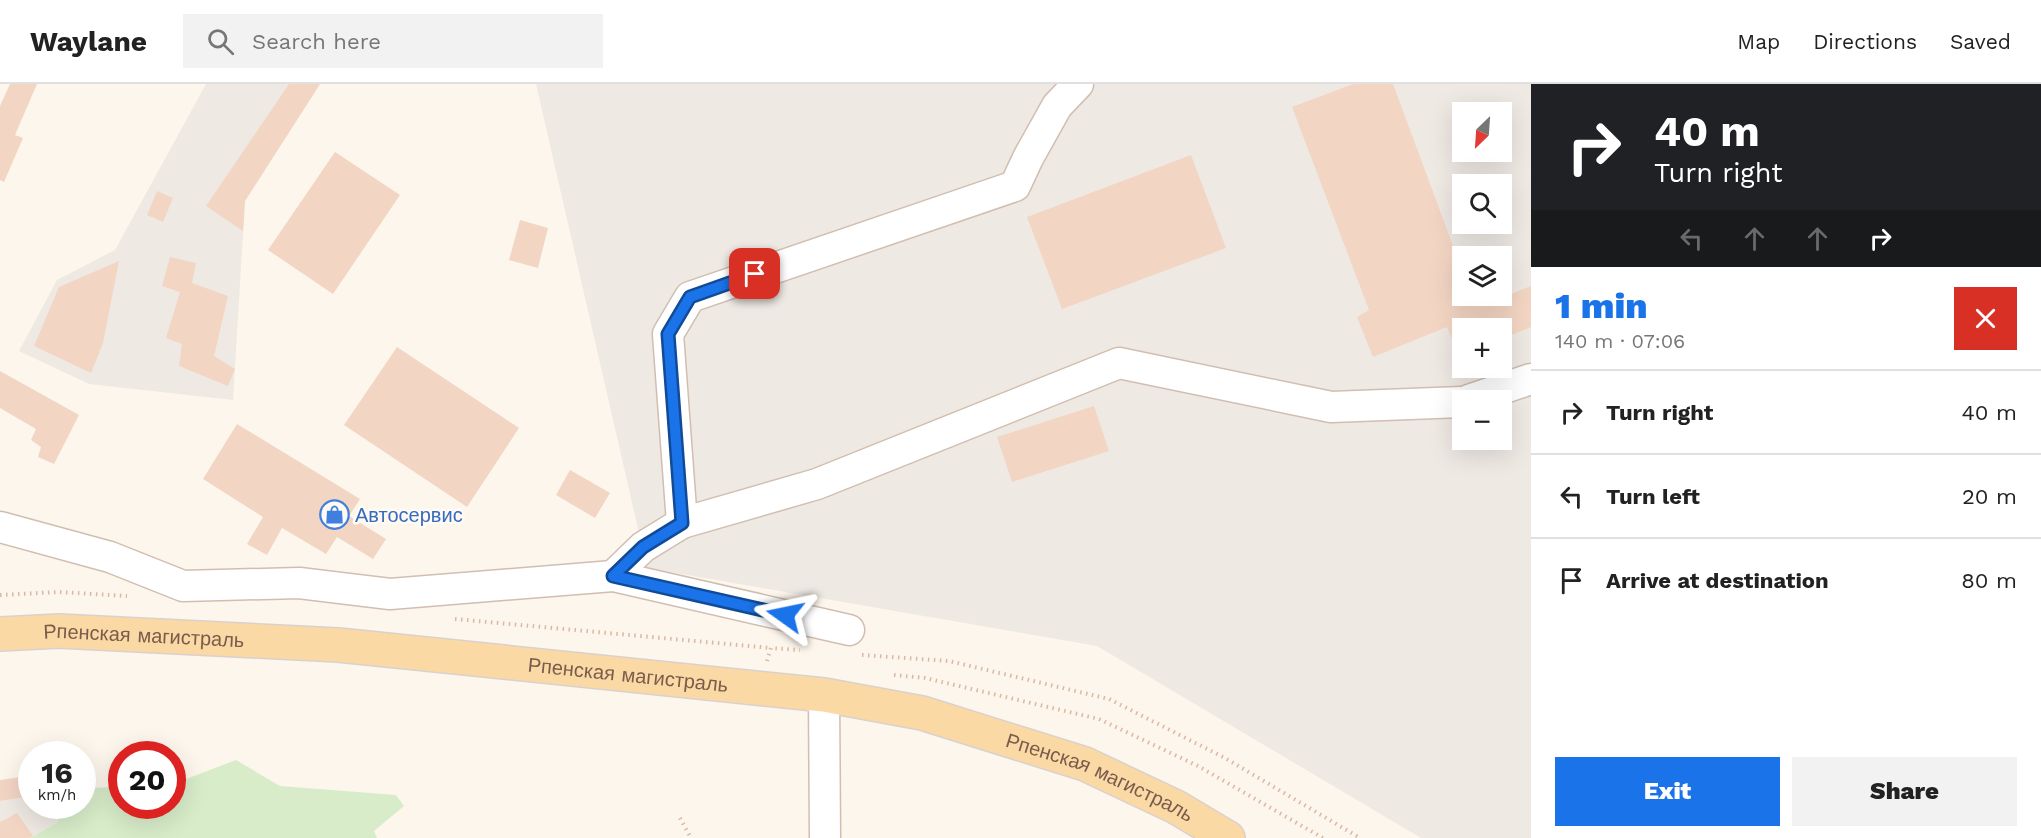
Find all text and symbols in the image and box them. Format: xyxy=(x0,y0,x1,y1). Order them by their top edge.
search box xyxy=(183,14,603,68)
text: Waylane xyxy=(30,25,147,58)
icon: search xyxy=(204,25,237,58)
text: Search here xyxy=(252,29,381,54)
text: Map xyxy=(1737,29,1780,54)
text: Directions xyxy=(1813,29,1917,54)
text: Saved xyxy=(1950,29,2011,54)
north arrow xyxy=(1452,102,1512,162)
map controls xyxy=(1452,102,1512,450)
text: 40 m xyxy=(1654,107,1760,156)
icon: right xyxy=(1555,108,1633,186)
text: Turn right xyxy=(1654,157,1783,189)
button: search xyxy=(1452,174,1512,234)
icon: left xyxy=(1675,222,1708,255)
icon: ahead xyxy=(1738,222,1771,255)
icon: ahead xyxy=(1801,222,1834,255)
icon: right xyxy=(1864,222,1897,255)
button: layers xyxy=(1452,246,1512,306)
pin xyxy=(729,248,780,299)
icon: arrive xyxy=(738,257,771,290)
text: 1 min xyxy=(1555,285,1648,327)
button: close xyxy=(1954,287,2017,350)
button: + xyxy=(1452,318,1512,378)
text: 140 m · 07:06 xyxy=(1555,329,1685,353)
button: − xyxy=(1452,390,1512,450)
icon: right xyxy=(1555,396,1588,429)
text: Turn right xyxy=(1606,400,1713,425)
text: 40 m xyxy=(1961,400,2017,425)
icon: left xyxy=(1555,480,1588,513)
text: Turn left xyxy=(1606,484,1700,509)
text: 20 m xyxy=(1962,484,2017,509)
shop icon: Автосервис xyxy=(318,499,350,531)
place label: Автосервис xyxy=(355,503,463,527)
icon: arrive xyxy=(1555,564,1588,597)
text: Arrive at destination xyxy=(1606,568,1829,593)
text: 80 m xyxy=(1961,568,2017,593)
position arrow xyxy=(753,583,817,647)
street label: Рпенская магистраль xyxy=(43,619,245,652)
street label: Рпенская магистраль xyxy=(527,653,729,697)
street label: Рпенская магистраль xyxy=(1003,728,1198,827)
speed limit sign: 20 xyxy=(108,741,186,819)
text: 16 xyxy=(41,755,73,790)
button: Exit xyxy=(1555,757,1780,826)
button: Share xyxy=(1792,757,2017,826)
text: km/h xyxy=(38,786,76,804)

